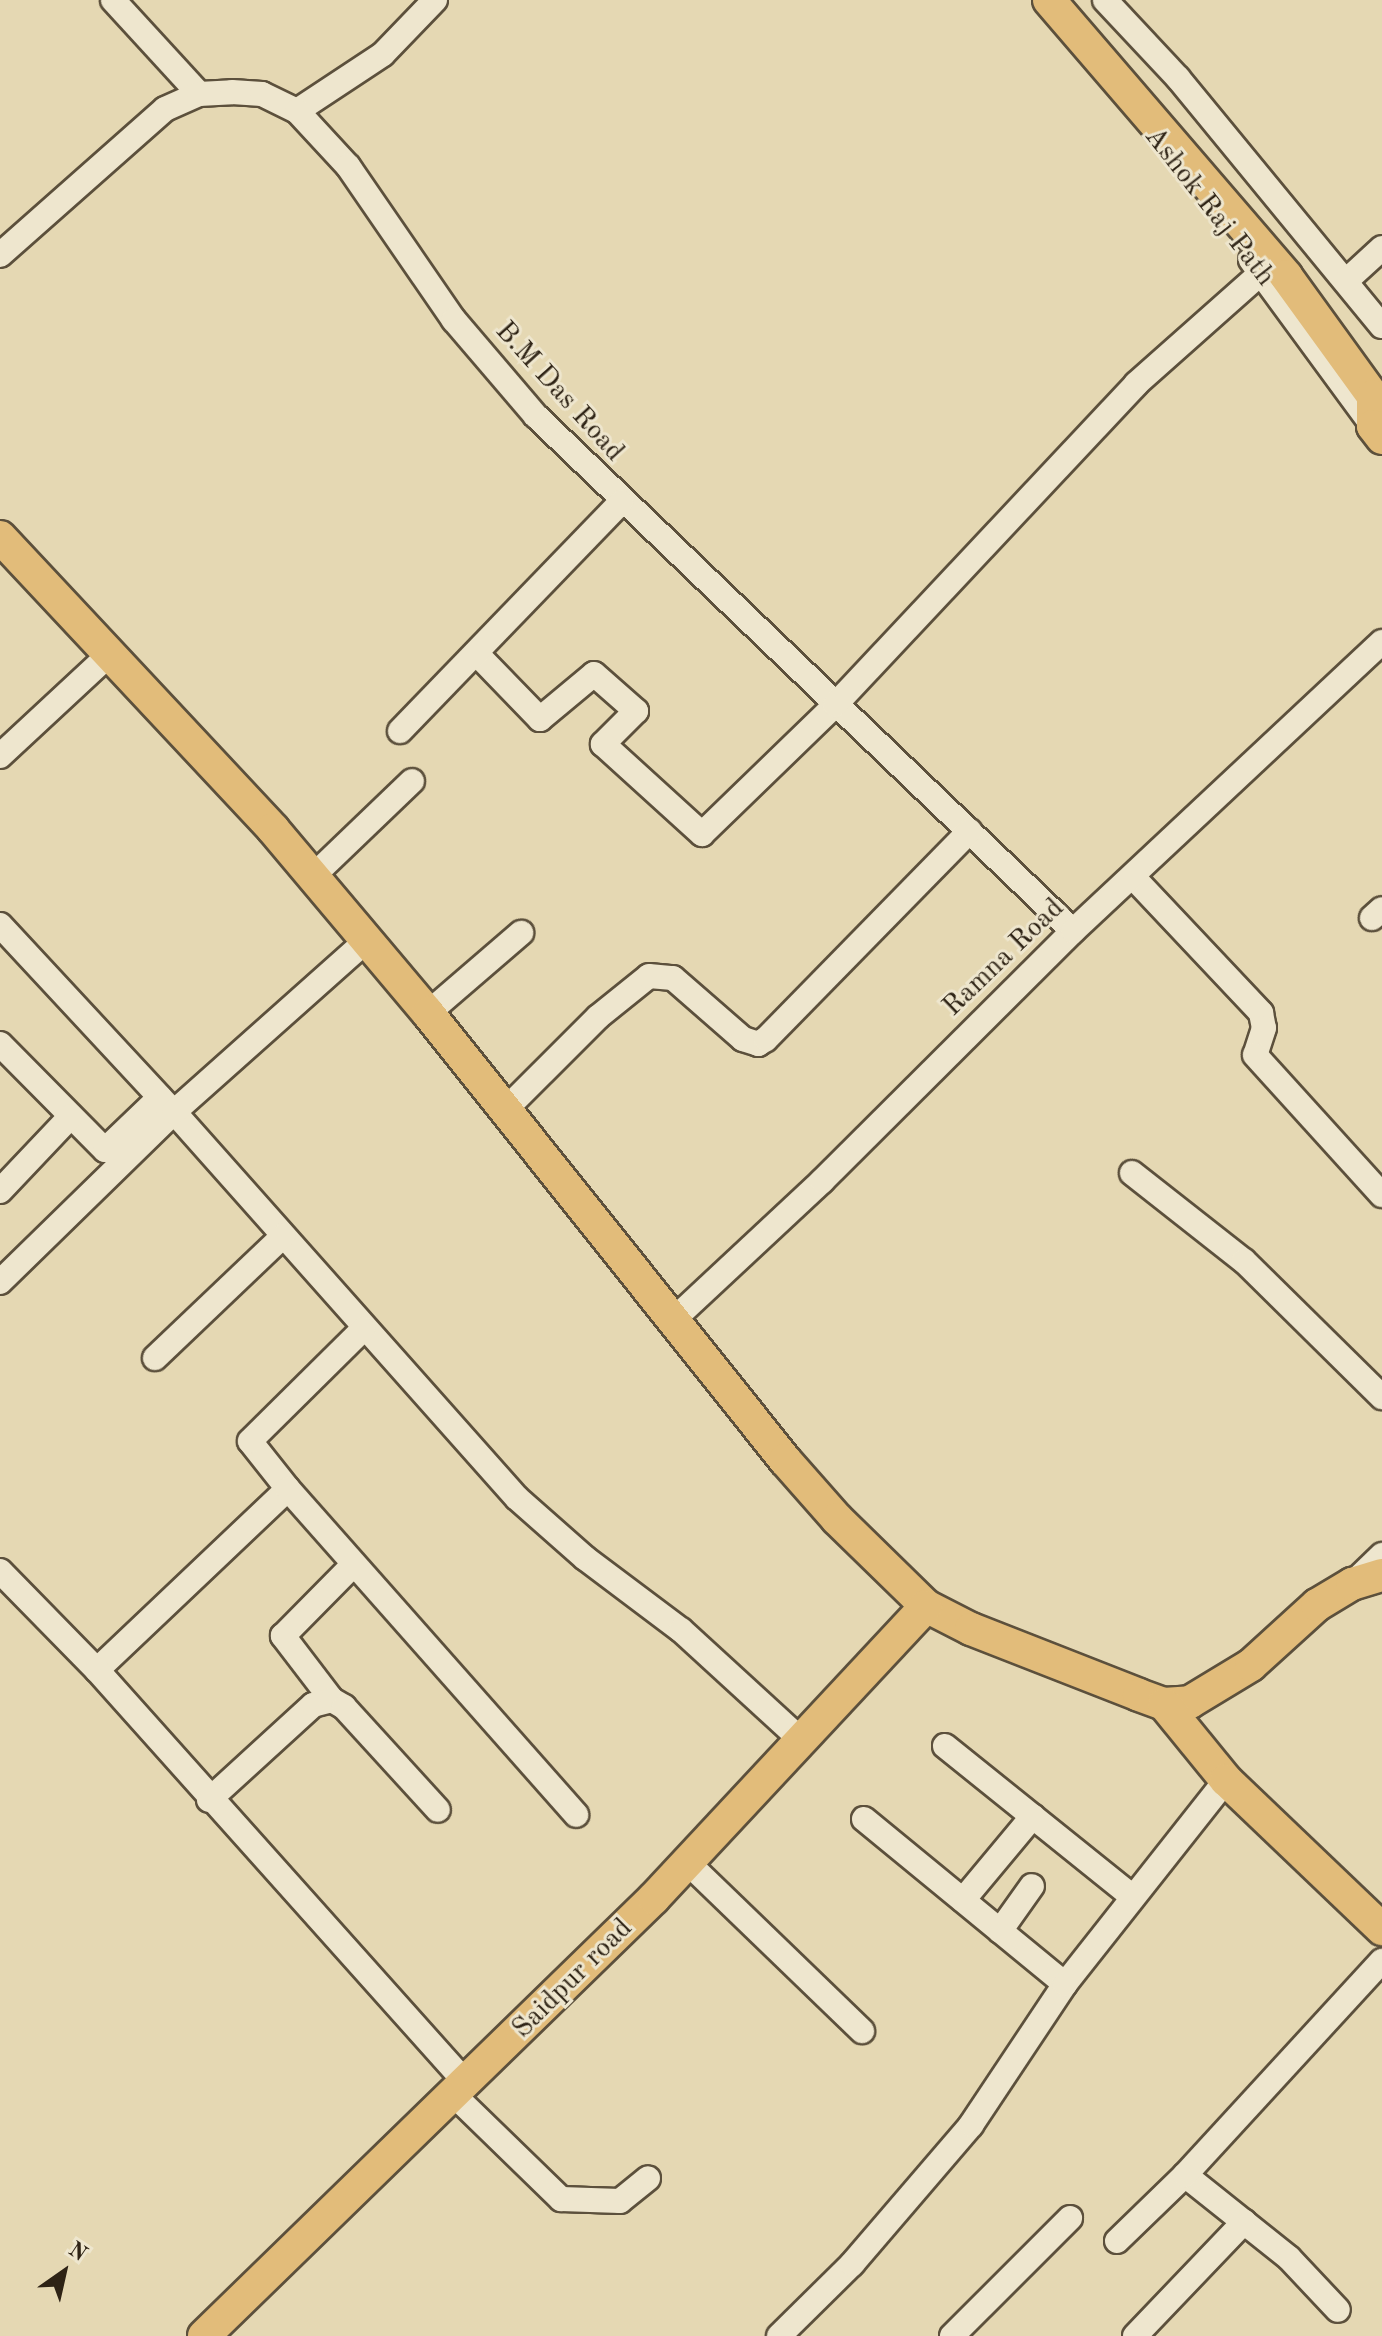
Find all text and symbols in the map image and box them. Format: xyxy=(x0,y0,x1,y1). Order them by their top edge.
street label: Ashok Raj Path xyxy=(1137,121,1281,293)
street label: B.M Das Road xyxy=(487,315,631,469)
street label: Ramna Road xyxy=(936,892,1072,1024)
street label: Saidpur road xyxy=(506,1912,640,2046)
north arrow xyxy=(24,2232,104,2312)
text: N xyxy=(64,2238,91,2266)

